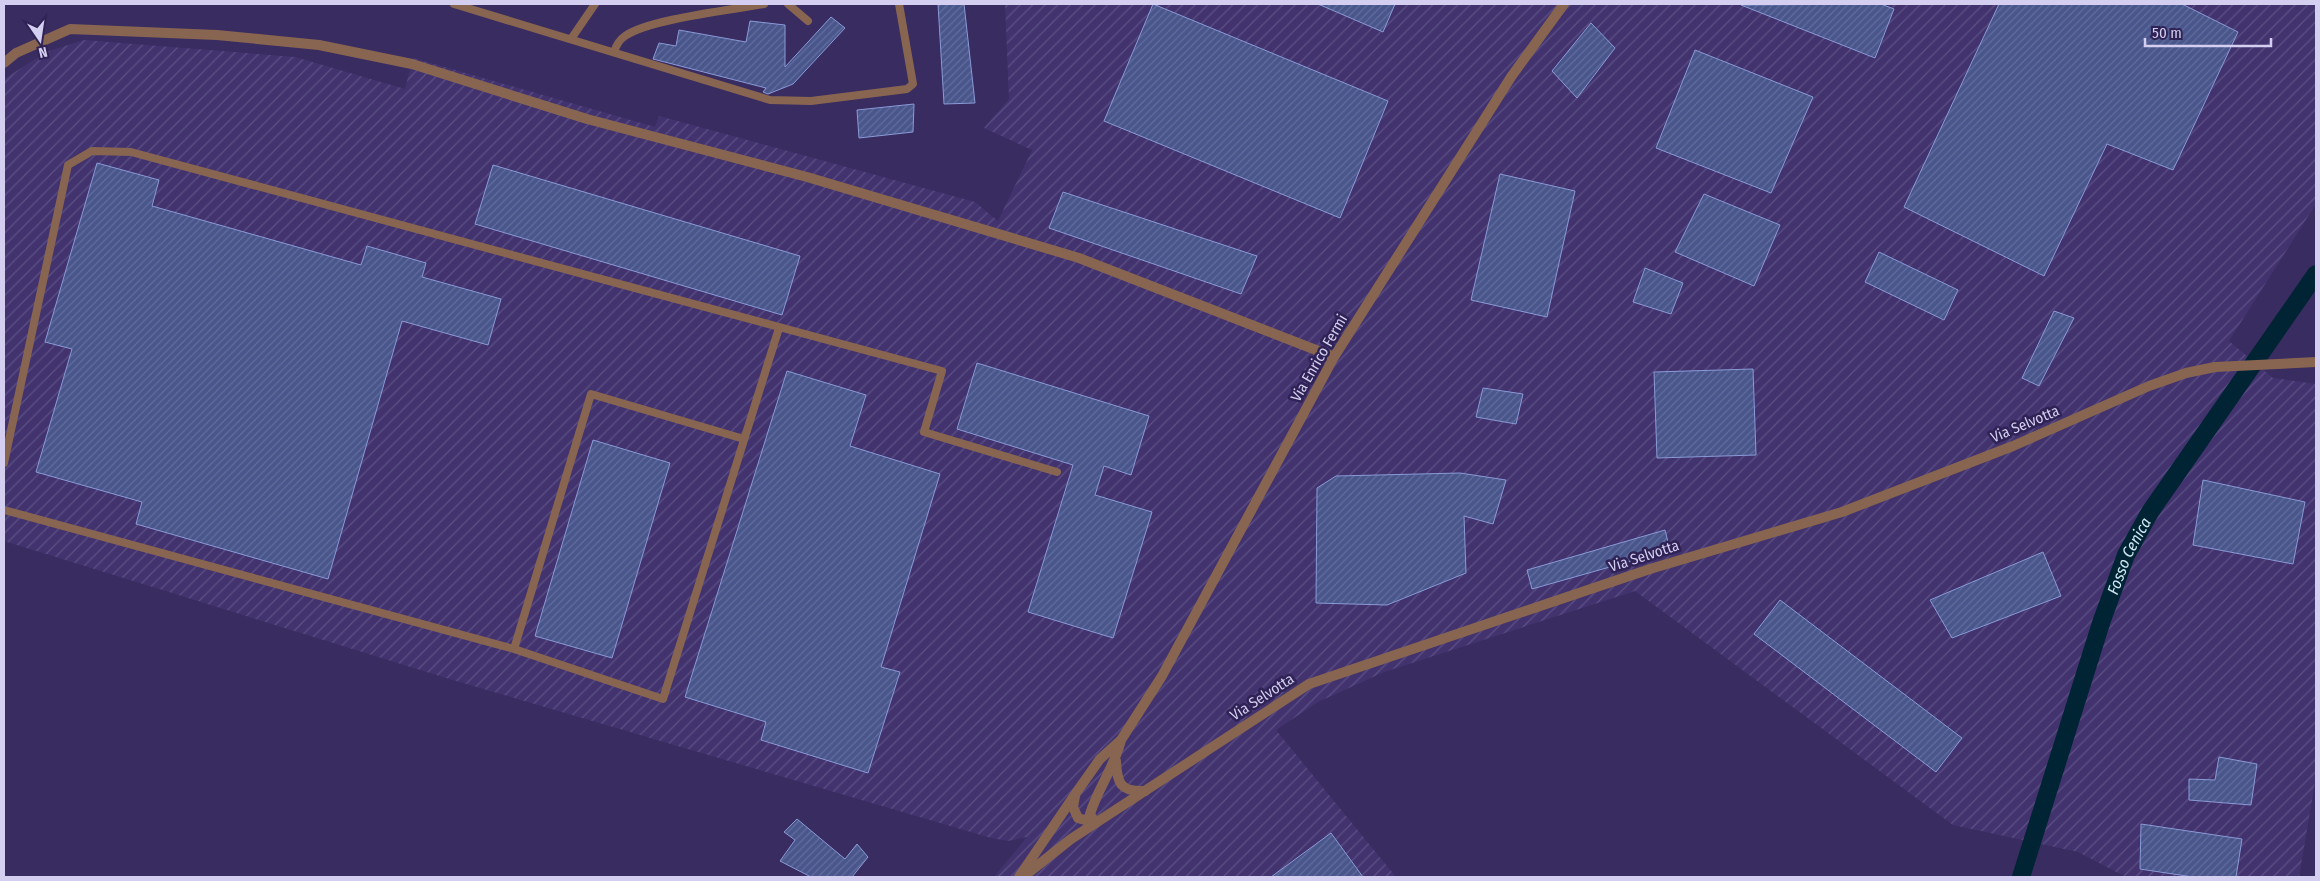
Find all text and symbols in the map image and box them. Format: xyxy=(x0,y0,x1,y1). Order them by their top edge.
north arrow xyxy=(15,15,65,65)
scale bar xyxy=(2145,15,2271,47)
text: 50 m xyxy=(2152,24,2182,42)
text: N xyxy=(37,43,49,61)
street label: Via Enrico Fermi xyxy=(1287,311,1351,405)
street label: Via Selvotta xyxy=(1988,402,2062,446)
water label: Fosso Cenica xyxy=(2103,514,2155,597)
street label: Via Selvotta xyxy=(1607,536,1681,576)
street label: Via Selvotta xyxy=(1227,670,1297,724)

